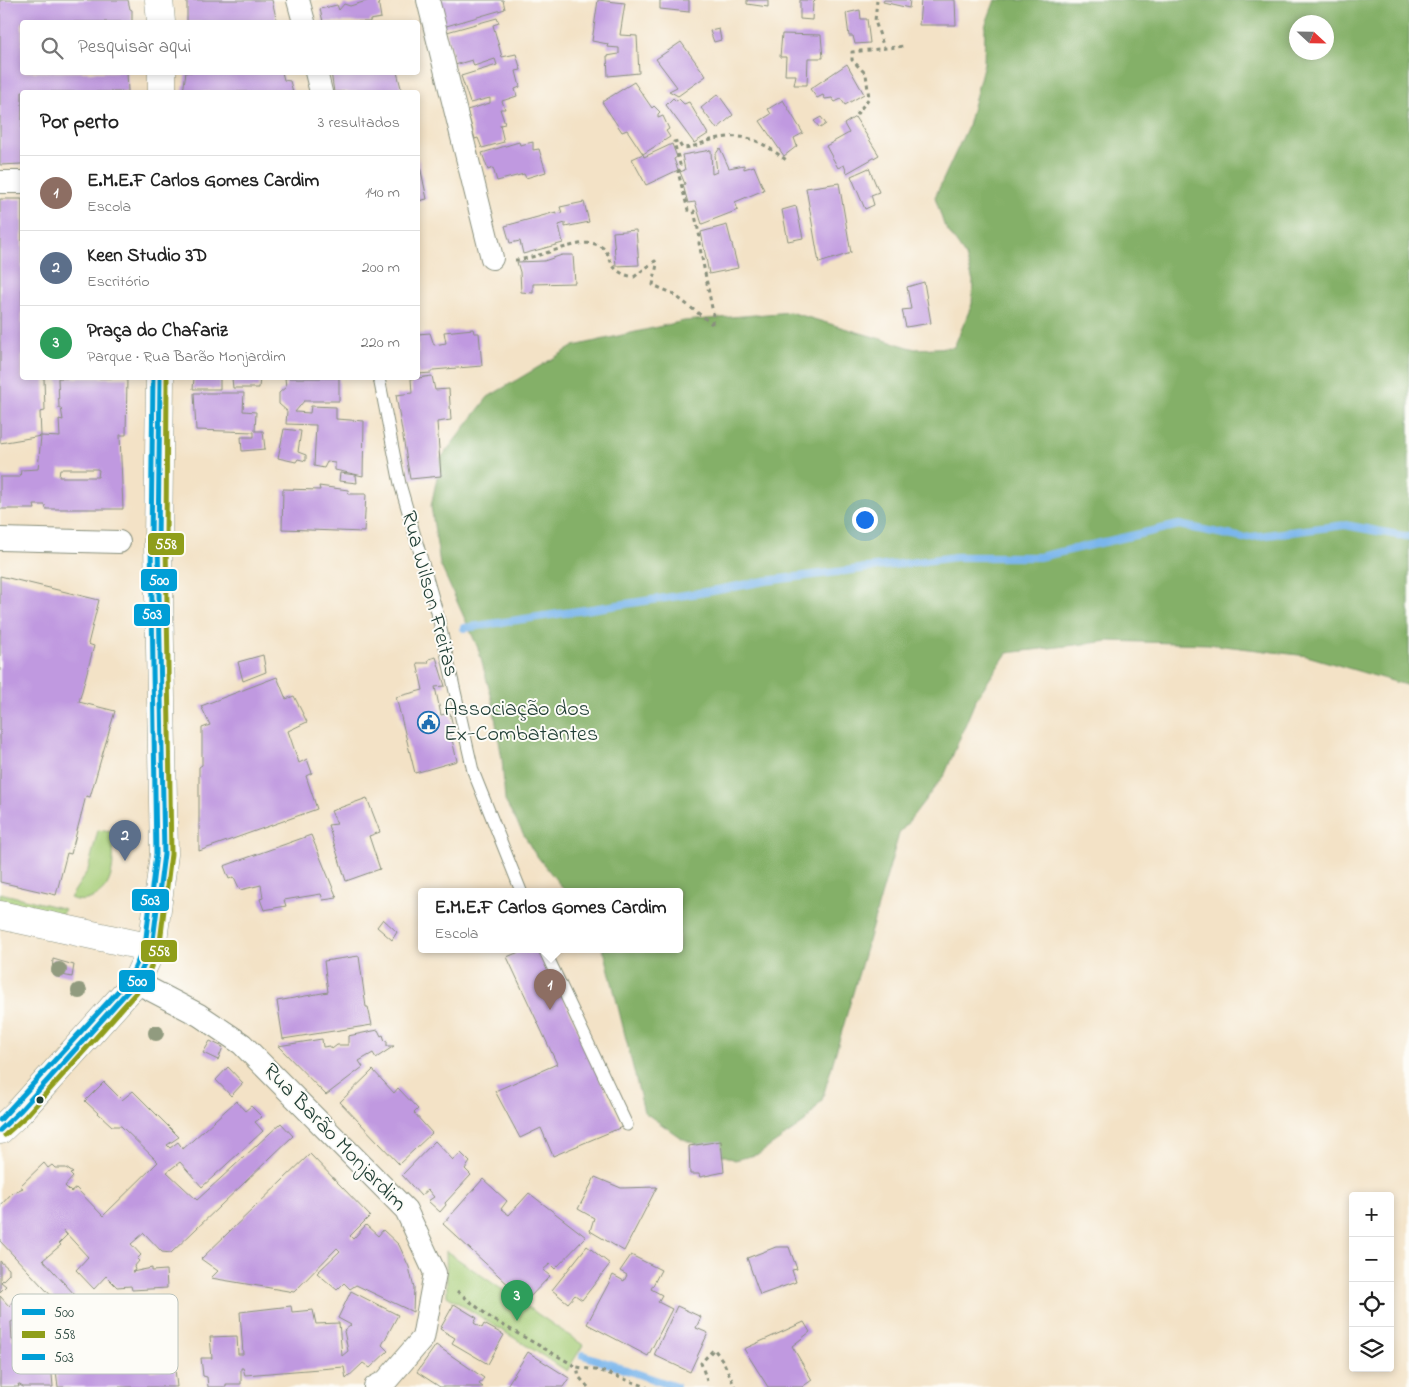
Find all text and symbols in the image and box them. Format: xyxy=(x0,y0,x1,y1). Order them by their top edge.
north arrow xyxy=(1289,15,1334,60)
search box xyxy=(20,20,420,75)
icon: search xyxy=(38,34,66,62)
text: Pesquisar aqui xyxy=(78,34,191,61)
text: Por perto xyxy=(40,108,119,138)
text: 3 resultados xyxy=(318,111,400,135)
text: E.M.E.F Carlos Gomes Cardim xyxy=(87,168,319,195)
text: 1 xyxy=(53,181,59,205)
text: 140 m xyxy=(365,181,400,205)
text: Escola xyxy=(87,195,131,219)
text: Keen Studio 3D xyxy=(87,243,207,270)
text: 2 xyxy=(52,256,60,280)
text: 200 m xyxy=(362,256,400,280)
text: Escritório xyxy=(87,270,150,294)
text: Praça do Chafariz xyxy=(87,318,228,345)
text: 3 xyxy=(53,331,59,355)
text: 220 m xyxy=(361,331,400,355)
text: Parque · Rua Barão Monjardim xyxy=(87,345,286,369)
your location xyxy=(852,507,878,533)
street label: Rua Wilson Freitas xyxy=(391,508,467,680)
line badge: 558 xyxy=(147,532,185,556)
text: 558 xyxy=(155,535,177,556)
line badge: 500 xyxy=(140,568,178,592)
text: 500 xyxy=(149,571,169,592)
line badge: 503 xyxy=(133,603,171,627)
text: 503 xyxy=(142,605,162,626)
place label: Associação dos Ex-Combatantes xyxy=(444,694,598,751)
public building icon: Associação dos Ex-Combatantes xyxy=(416,711,440,735)
pin: 2 xyxy=(109,820,141,861)
line badge: 503 xyxy=(131,888,170,912)
popup xyxy=(418,888,683,953)
text: 503 xyxy=(140,891,160,912)
text: E.M.E.F Carlos Gomes Cardim xyxy=(434,895,667,922)
text: Escola xyxy=(434,922,479,946)
line badge: 558 xyxy=(140,939,178,963)
text: 558 xyxy=(148,942,170,963)
line badge: 500 xyxy=(118,969,156,993)
pin: 1 xyxy=(534,969,566,1010)
text: 500 xyxy=(127,972,147,993)
street label: Rua Barão Monjardim xyxy=(254,1056,414,1220)
unlabelled marker xyxy=(35,1095,45,1105)
map controls xyxy=(1349,1192,1394,1372)
button: + xyxy=(1349,1192,1394,1237)
button: − xyxy=(1349,1237,1394,1282)
pin: 3 xyxy=(501,1280,533,1321)
button: locate xyxy=(1349,1282,1394,1327)
legend xyxy=(12,1294,178,1374)
text: 500 xyxy=(54,1303,74,1324)
text: 558 xyxy=(54,1325,75,1346)
button: layers xyxy=(1349,1327,1394,1372)
text: 503 xyxy=(54,1348,74,1369)

